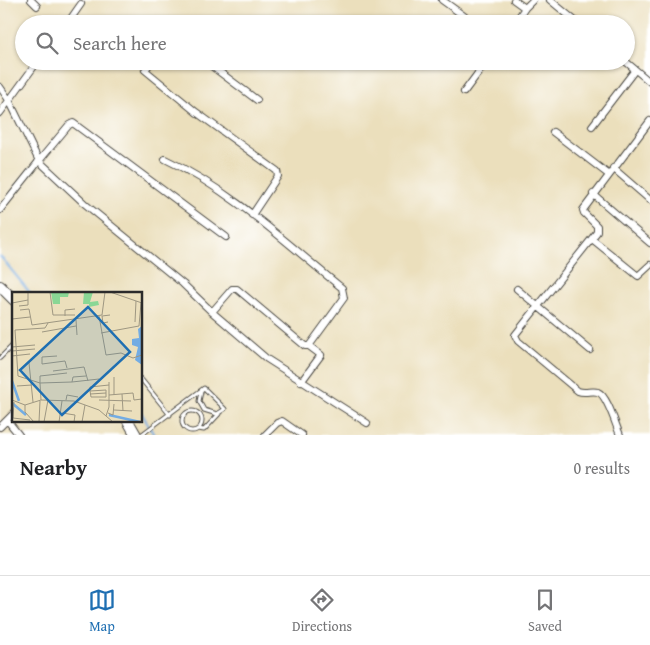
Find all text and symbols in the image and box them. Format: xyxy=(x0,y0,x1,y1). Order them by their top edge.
search box xyxy=(15,15,635,70)
icon: search xyxy=(33,29,61,57)
text: Search here xyxy=(73,29,167,57)
inset map xyxy=(12,292,142,422)
text: Nearby xyxy=(20,452,87,483)
text: 0 results xyxy=(573,456,630,480)
tab: Map xyxy=(88,586,116,636)
tab: Directions xyxy=(292,586,352,636)
tab: Saved xyxy=(528,586,562,636)

